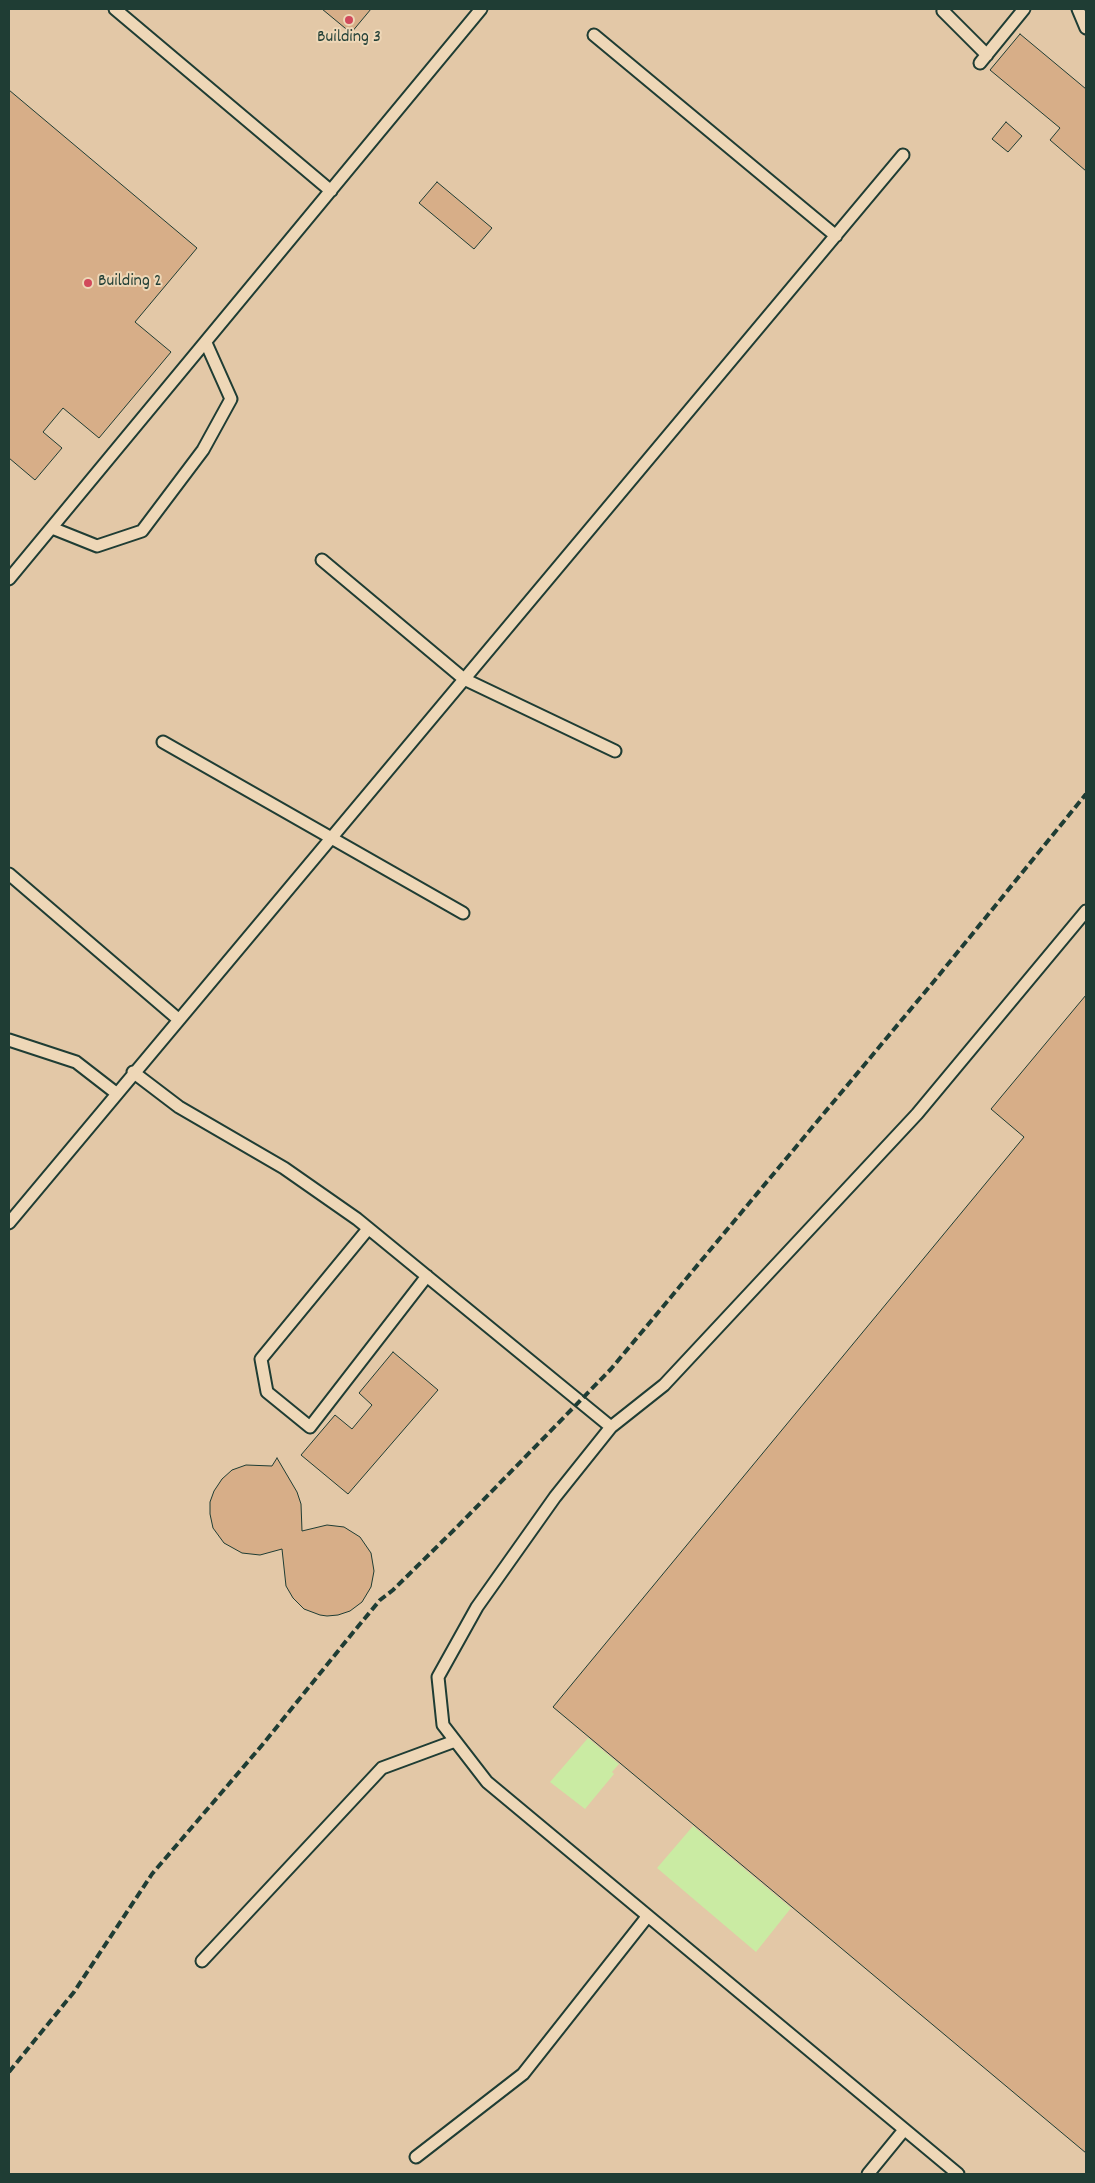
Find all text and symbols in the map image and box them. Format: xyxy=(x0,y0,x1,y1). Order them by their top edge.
marker: Building 3 xyxy=(343,14,355,26)
place label: Building 3 xyxy=(317,28,381,50)
place label: Building 2 xyxy=(98,272,162,294)
marker: Building 2 xyxy=(82,277,94,289)

